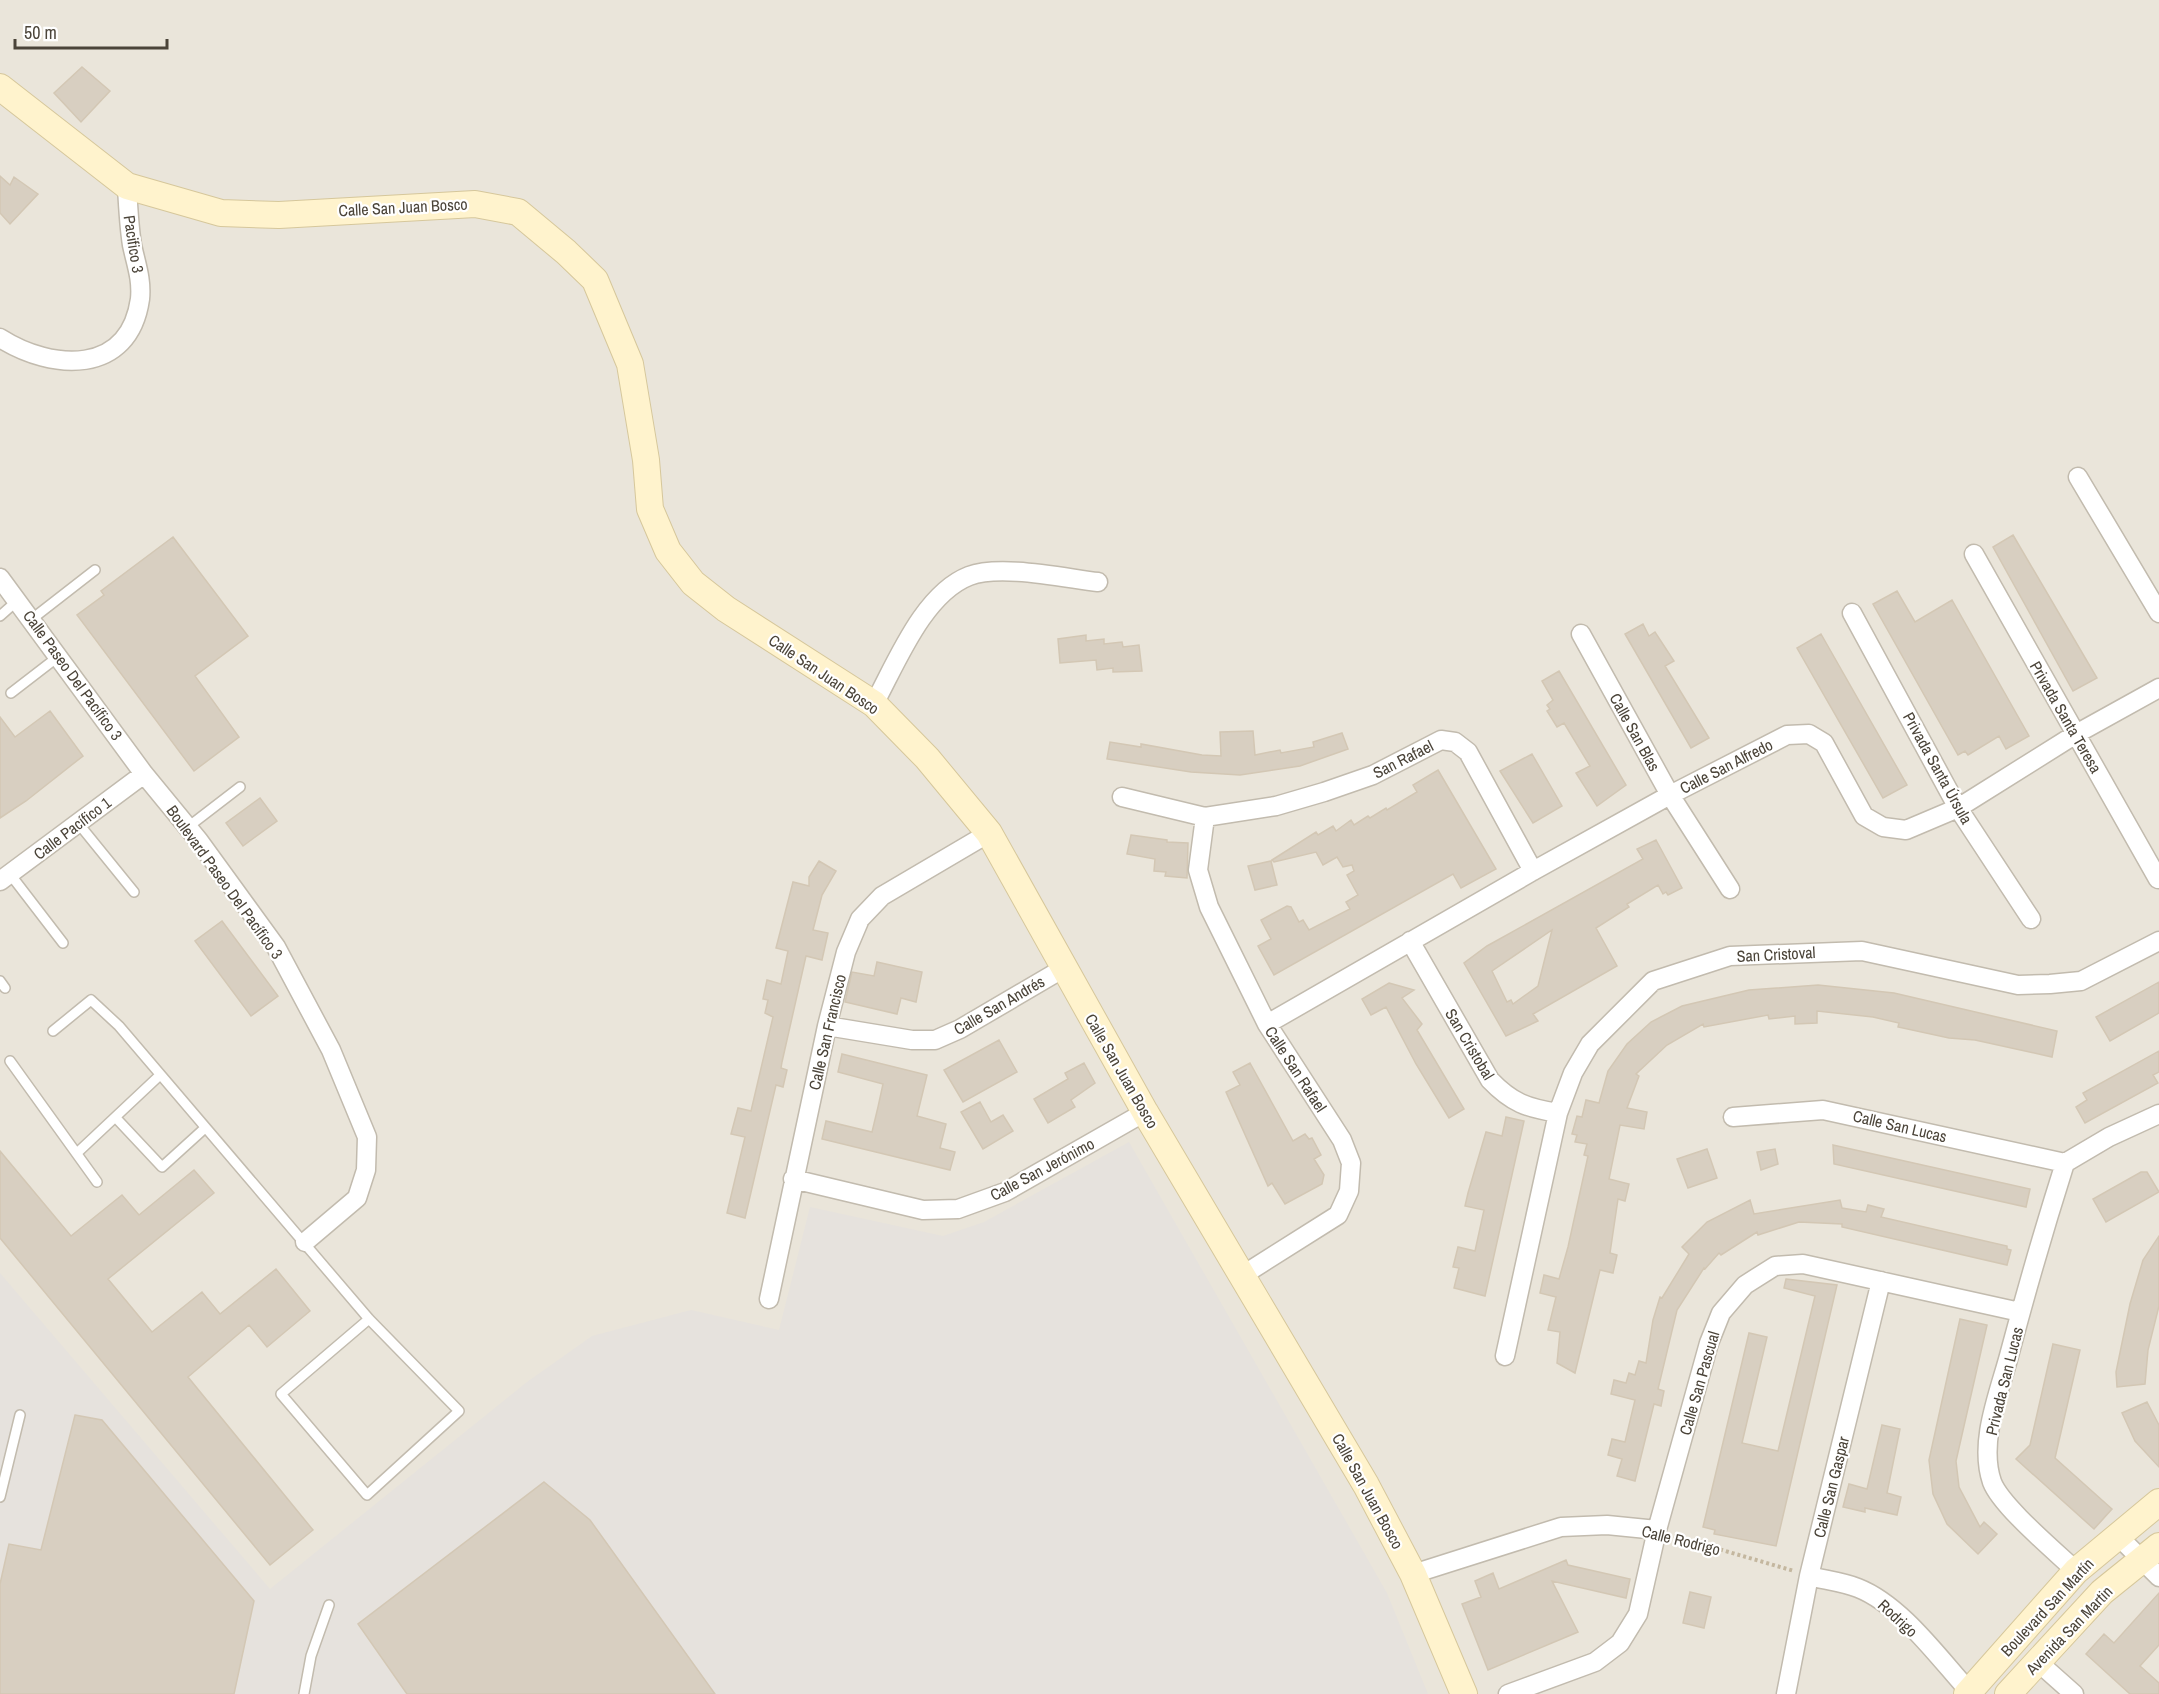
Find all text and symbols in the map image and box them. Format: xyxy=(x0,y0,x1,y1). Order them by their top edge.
scale bar xyxy=(15,12,166,50)
text: 50 m xyxy=(24,20,57,45)
street label: Calle San Juan Bosco xyxy=(338,193,468,221)
street label: Pacifico 3 xyxy=(119,213,149,275)
street label: Calle Paseo Del Pacífico 3 xyxy=(18,605,128,745)
street label: Calle San Juan Bosco xyxy=(764,629,884,719)
street label: Privada Santa Teresa xyxy=(2025,657,2107,778)
street label: Calle San Blas xyxy=(1605,689,1665,775)
street label: Privada Santa Úrsula xyxy=(1898,708,1978,828)
street label: Calle San Alfredo xyxy=(1676,733,1776,799)
street label: San Rafael xyxy=(1369,734,1437,784)
street label: Calle Pacífico 1 xyxy=(29,791,116,864)
street label: Boulevard Paseo Del Pacífico 3 xyxy=(162,801,288,963)
street label: San Cristoval xyxy=(1736,941,1816,967)
street label: Calle San Andrés xyxy=(950,970,1048,1040)
street label: Calle San Francisco xyxy=(803,972,851,1092)
street label: San Cristobal xyxy=(1440,1004,1500,1084)
street label: Calle San Juan Bosco xyxy=(1080,1010,1164,1132)
street label: Calle San Rafael xyxy=(1260,1022,1332,1116)
street label: Calle San Lucas xyxy=(1851,1105,1949,1147)
street label: Calle San Jerónimo xyxy=(986,1132,1098,1206)
street label: Privada San Lucas xyxy=(1980,1325,2028,1437)
street label: Calle San Pascual xyxy=(1674,1328,1724,1438)
street label: Calle San Juan Bosco xyxy=(1327,1429,1409,1553)
street label: Calle San Gaspar xyxy=(1808,1433,1854,1540)
street label: Calle Rodrigo xyxy=(1639,1520,1723,1560)
street label: Boulevard San Martín xyxy=(1996,1553,2098,1661)
street label: Avenida San Martin xyxy=(2020,1581,2117,1680)
street label: Rodrigo xyxy=(1873,1594,1923,1642)

